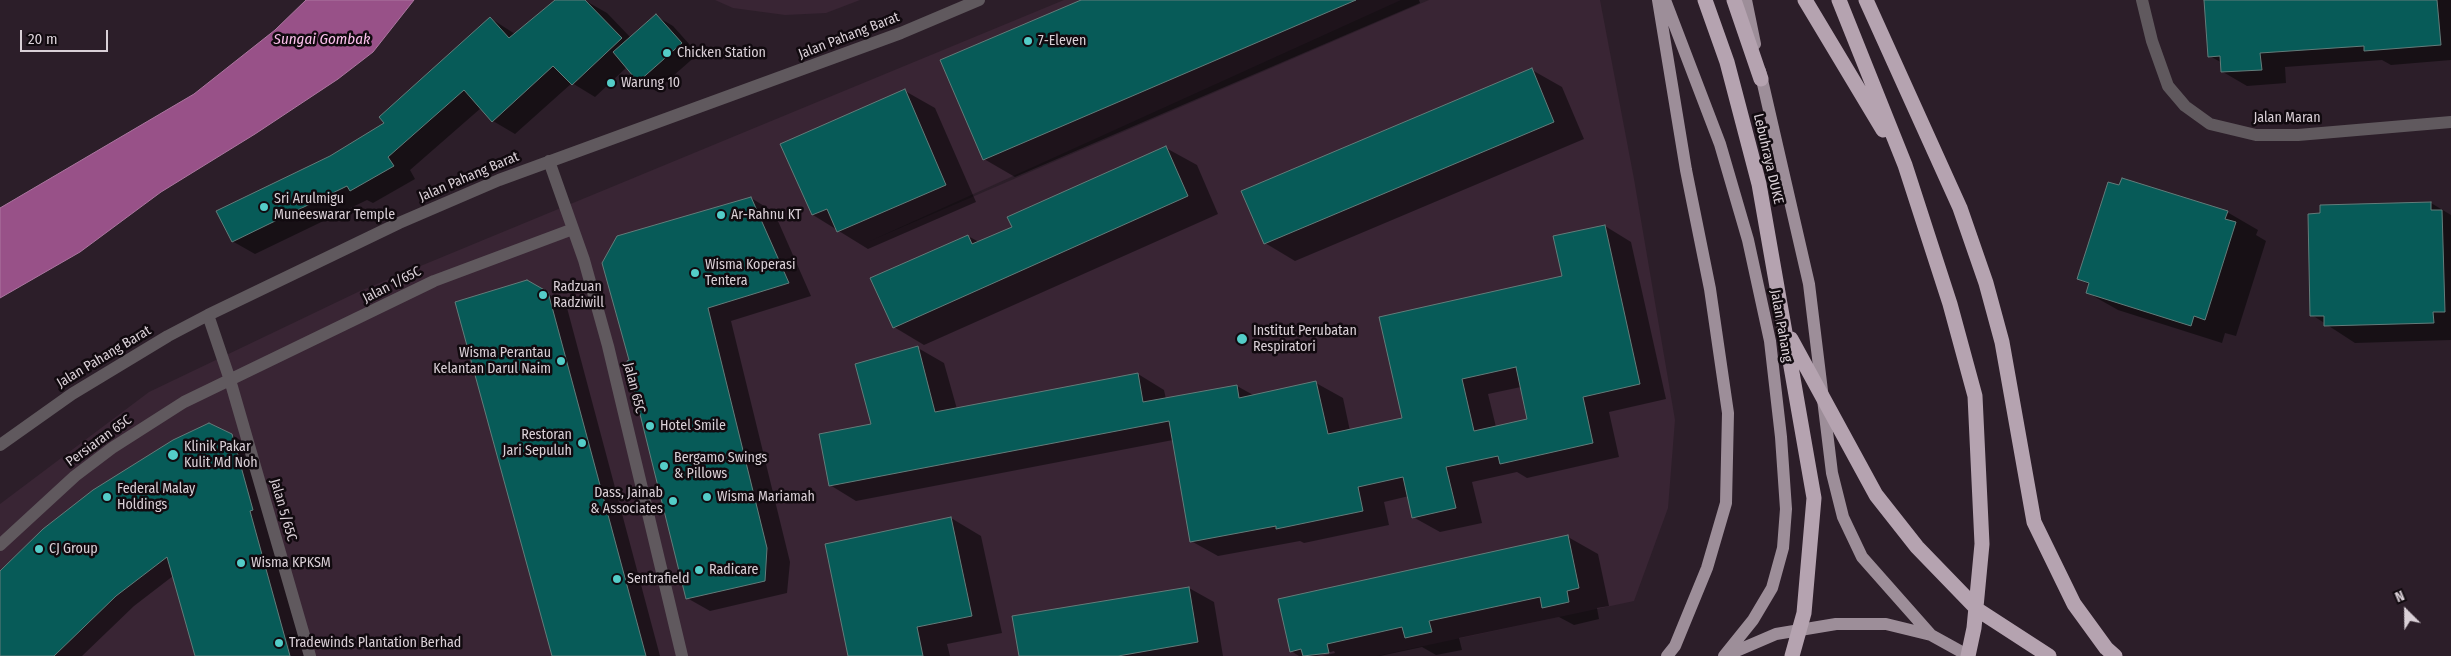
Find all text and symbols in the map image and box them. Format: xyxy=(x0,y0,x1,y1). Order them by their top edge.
street label: Jalan Pahang Barat xyxy=(796,9,902,63)
scale bar xyxy=(22,20,110,52)
text: 20 m xyxy=(28,30,58,48)
water label: Sungai Gombak xyxy=(274,31,370,49)
place label: 7-Eleven xyxy=(1038,33,1086,49)
marker: 7-Eleven xyxy=(1022,35,1034,47)
place label: Chicken Station xyxy=(677,45,766,61)
marker: Chicken Station xyxy=(661,47,673,59)
place label: Warung 10 xyxy=(621,75,680,91)
marker: Warung 10 xyxy=(605,77,617,89)
street label: Jalan Maran xyxy=(2253,110,2321,126)
street label: Lebuhraya DUKE xyxy=(1749,112,1787,206)
street label: Jalan Pahang Barat xyxy=(416,148,522,206)
place label: Sri Arulmigu Muneeswarar Temple xyxy=(274,191,395,223)
marker: Sri Arulmigu Muneeswarar Temple xyxy=(258,201,270,213)
place label: Ar-Rahnu KT xyxy=(731,207,802,223)
marker: Ar-Rahnu KT xyxy=(715,209,727,221)
place label: Wisma Koperasi Tentera xyxy=(705,257,796,290)
street label: Jalan 1/65C xyxy=(360,263,424,307)
marker: Wisma Koperasi Tentera xyxy=(689,267,701,279)
place label: Radzuan Radziwill xyxy=(553,279,604,312)
street label: Jalan Pahang xyxy=(1766,288,1796,364)
marker: Radzuan Radziwill xyxy=(537,289,549,301)
street label: Jalan Pahang Barat xyxy=(54,322,154,392)
place label: Institut Perubatan Respiratori xyxy=(1253,323,1357,356)
marker: Institut Perubatan Respiratori xyxy=(1235,332,1249,346)
place label: Wisma Perantau Kelantan Darul Naim xyxy=(433,345,551,378)
marker: Wisma Perantau Kelantan Darul Naim xyxy=(555,355,567,367)
street label: Jalan 65C xyxy=(620,361,648,415)
street label: Persiaran 65C xyxy=(63,411,135,471)
place label: Hotel Smile xyxy=(660,418,726,434)
marker: Hotel Smile xyxy=(644,420,656,432)
place label: Restoran Jari Sepuluh xyxy=(503,427,572,460)
marker: Restoran Jari Sepuluh xyxy=(576,437,588,449)
place label: Klinik Pakar Kulit Md Noh xyxy=(184,439,258,472)
marker: Klinik Pakar Kulit Md Noh xyxy=(166,448,180,462)
place label: Bergamo Swings & Pillows xyxy=(674,450,767,482)
marker: Bergamo Swings & Pillows xyxy=(658,460,670,472)
street label: Jalan 5/65C xyxy=(266,477,300,543)
place label: Federal Malay Holdings xyxy=(117,481,195,514)
place label: Dass, Jainab & Associates xyxy=(590,485,663,518)
place label: Wisma Mariamah xyxy=(717,489,815,505)
marker: Federal Malay Holdings xyxy=(101,491,113,503)
marker: Wisma Mariamah xyxy=(701,491,713,503)
marker: Dass, Jainab & Associates xyxy=(667,495,679,507)
place label: CJ Group xyxy=(49,541,98,557)
marker: CJ Group xyxy=(33,543,45,555)
place label: Wisma KPKSM xyxy=(251,555,331,571)
marker: Wisma KPKSM xyxy=(235,557,247,569)
place label: Radicare xyxy=(709,562,759,578)
marker: Radicare xyxy=(693,564,705,576)
place label: Sentrafield xyxy=(627,571,689,587)
marker: Sentrafield xyxy=(611,573,623,585)
north arrow xyxy=(2381,586,2431,636)
text: N xyxy=(2393,587,2407,606)
place label: Tradewinds Plantation Berhad xyxy=(289,635,461,651)
marker: Tradewinds Plantation Berhad xyxy=(273,637,285,649)

